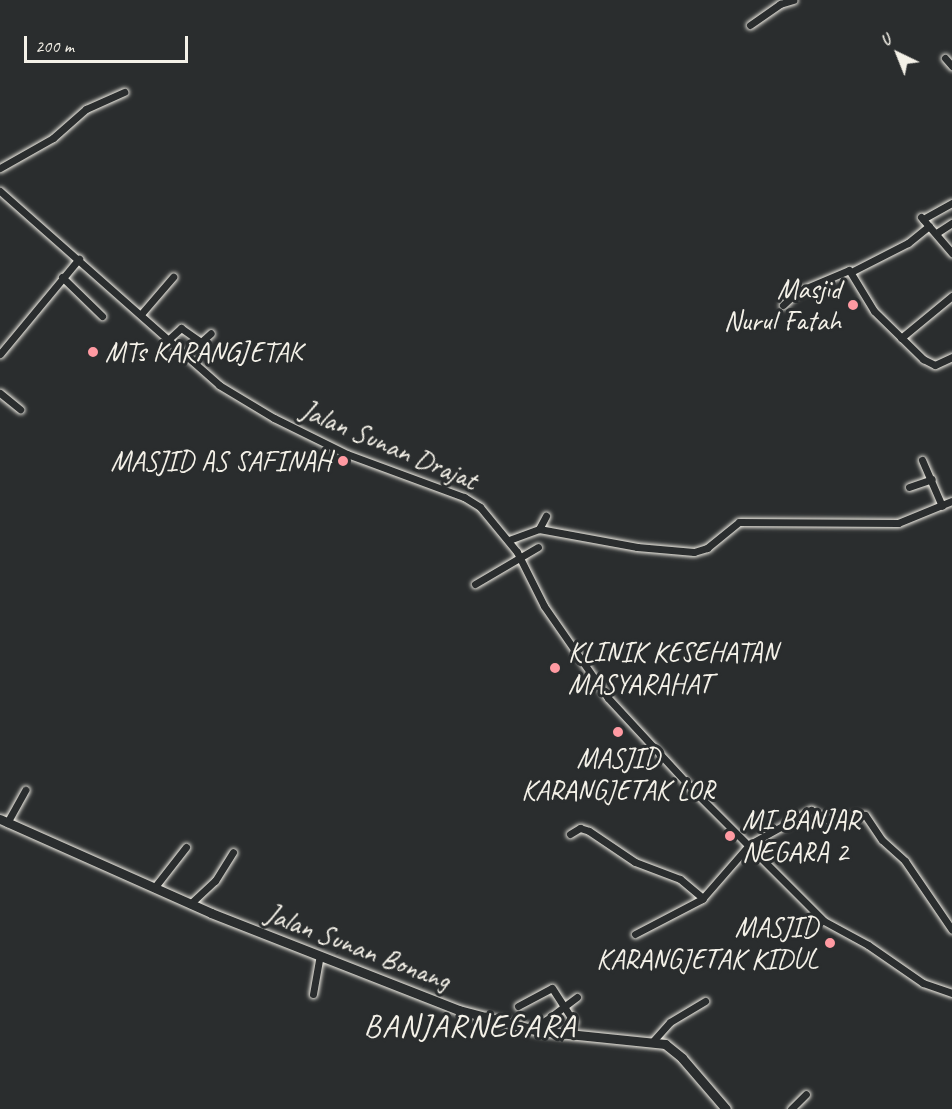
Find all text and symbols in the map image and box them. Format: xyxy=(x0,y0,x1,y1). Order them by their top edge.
scale bar xyxy=(27,24,190,62)
north arrow xyxy=(868,24,928,84)
text: U xyxy=(876,31,895,51)
text: 200 m xyxy=(35,35,74,57)
place label: Masjid Nurul Fatah xyxy=(725,272,841,338)
marker: Masjid Nurul Fatah xyxy=(846,298,860,312)
place label: MTs KARANGJETAK xyxy=(105,335,301,369)
marker: MTs KARANGJETAK xyxy=(86,345,100,359)
street label: Jalan Sunan Drajat xyxy=(296,393,482,497)
place label: MASJID AS SAFINAH xyxy=(111,444,331,478)
marker: MASJID AS SAFINAH xyxy=(336,454,350,468)
place label: KLINIK KESEHATAN MASYARAHAT xyxy=(568,635,778,701)
marker: KLINIK KESEHATAN MASYARAHAT xyxy=(546,659,564,677)
marker: MASJID KARANGJETAK LOR xyxy=(611,725,625,739)
place label: MASJID KARANGJETAK LOR xyxy=(521,741,715,807)
place label: MI BANJAR NEGARA 2 xyxy=(742,803,862,869)
marker: MI BANJAR NEGARA 2 xyxy=(723,829,737,843)
street label: Jalan Sunan Bonang xyxy=(262,897,454,997)
place label: MASJID KARANGJETAK KIDUL xyxy=(596,910,818,976)
marker: MASJID KARANGJETAK KIDUL xyxy=(823,936,837,950)
district label: BANJARNEGARA xyxy=(364,1007,576,1045)

